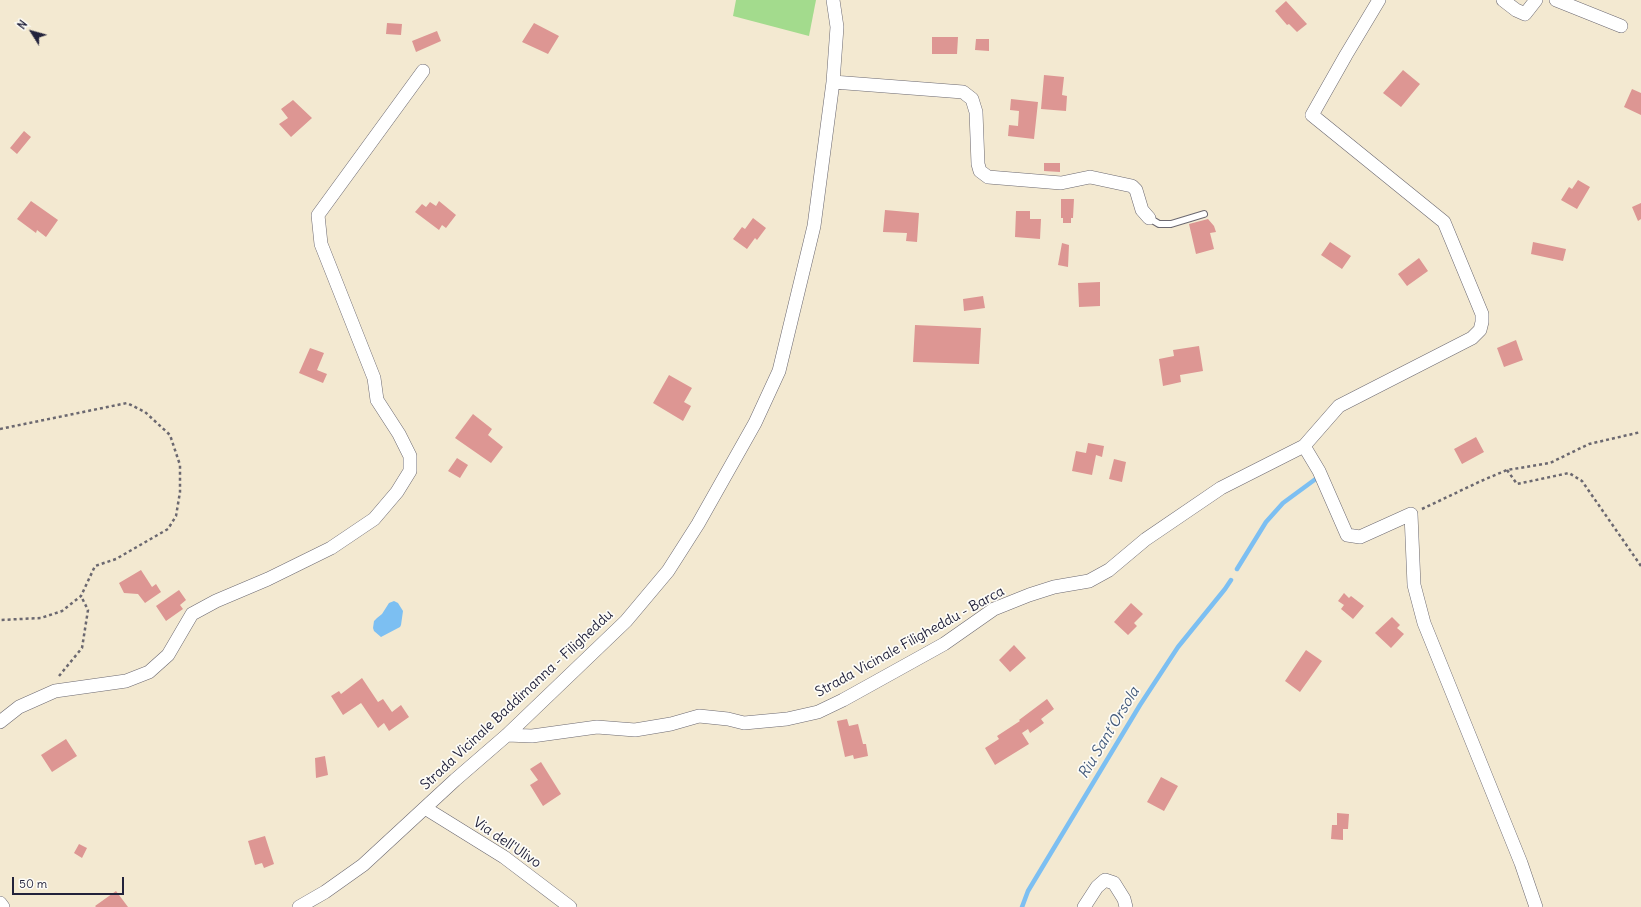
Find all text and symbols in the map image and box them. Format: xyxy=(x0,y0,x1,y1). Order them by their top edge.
north arrow xyxy=(12,12,52,52)
text: N xyxy=(15,18,30,32)
street label: Strada Vicinale Filigheddu - Barca xyxy=(813,583,1007,701)
street label: Strada Vicinale Baddimanna - Filigheddu xyxy=(417,606,617,794)
water label: Riu Sant'Orsola xyxy=(1075,684,1143,782)
street label: Via dell'Ulivo xyxy=(470,814,544,872)
scale bar xyxy=(14,869,126,895)
text: 50 m xyxy=(19,876,47,891)

